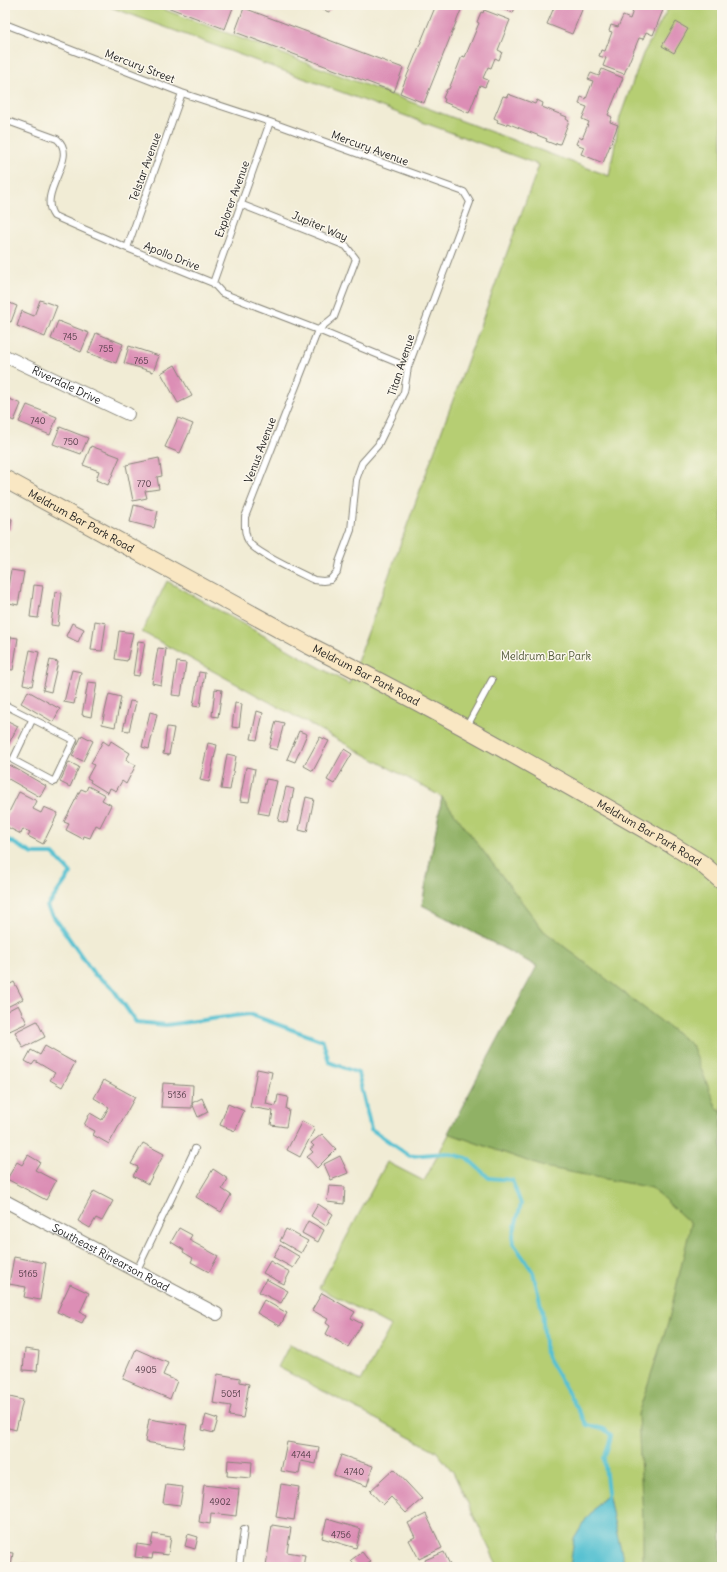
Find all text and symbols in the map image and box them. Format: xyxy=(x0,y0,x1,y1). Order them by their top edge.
street label: Mercury Street xyxy=(103,46,177,86)
street label: Mercury Avenue xyxy=(329,127,411,169)
street label: Telstar Avenue xyxy=(126,131,164,203)
street label: Explorer Avenue xyxy=(212,159,252,239)
street label: Jupiter Way xyxy=(290,208,350,244)
street label: Apollo Drive xyxy=(142,238,202,274)
house number: 745 xyxy=(63,331,77,342)
street label: Titan Avenue xyxy=(384,332,418,398)
house number: 755 xyxy=(99,343,113,354)
house number: 765 xyxy=(134,355,148,366)
street label: Riverdale Drive xyxy=(30,363,103,407)
house number: 740 xyxy=(30,415,46,426)
street label: Venus Avenue xyxy=(241,415,279,485)
house number: 750 xyxy=(63,436,79,447)
house number: 770 xyxy=(137,478,151,489)
street label: Meldrum Bar Park Road xyxy=(26,486,137,556)
street label: Meldrum Bar Park Road xyxy=(310,641,423,709)
park label: Meldrum Bar Park xyxy=(501,649,591,663)
street label: Meldrum Bar Park Road xyxy=(595,796,705,869)
house number: 5136 xyxy=(167,1089,187,1100)
street label: Southeast Rinearson Road xyxy=(50,1220,172,1295)
house number: 5165 xyxy=(18,1268,38,1279)
house number: 4905 xyxy=(135,1364,157,1375)
house number: 5051 xyxy=(221,1388,241,1399)
house number: 4744 xyxy=(291,1449,311,1460)
house number: 4740 xyxy=(344,1466,364,1477)
house number: 4902 xyxy=(209,1496,231,1507)
house number: 4756 xyxy=(331,1529,351,1540)

